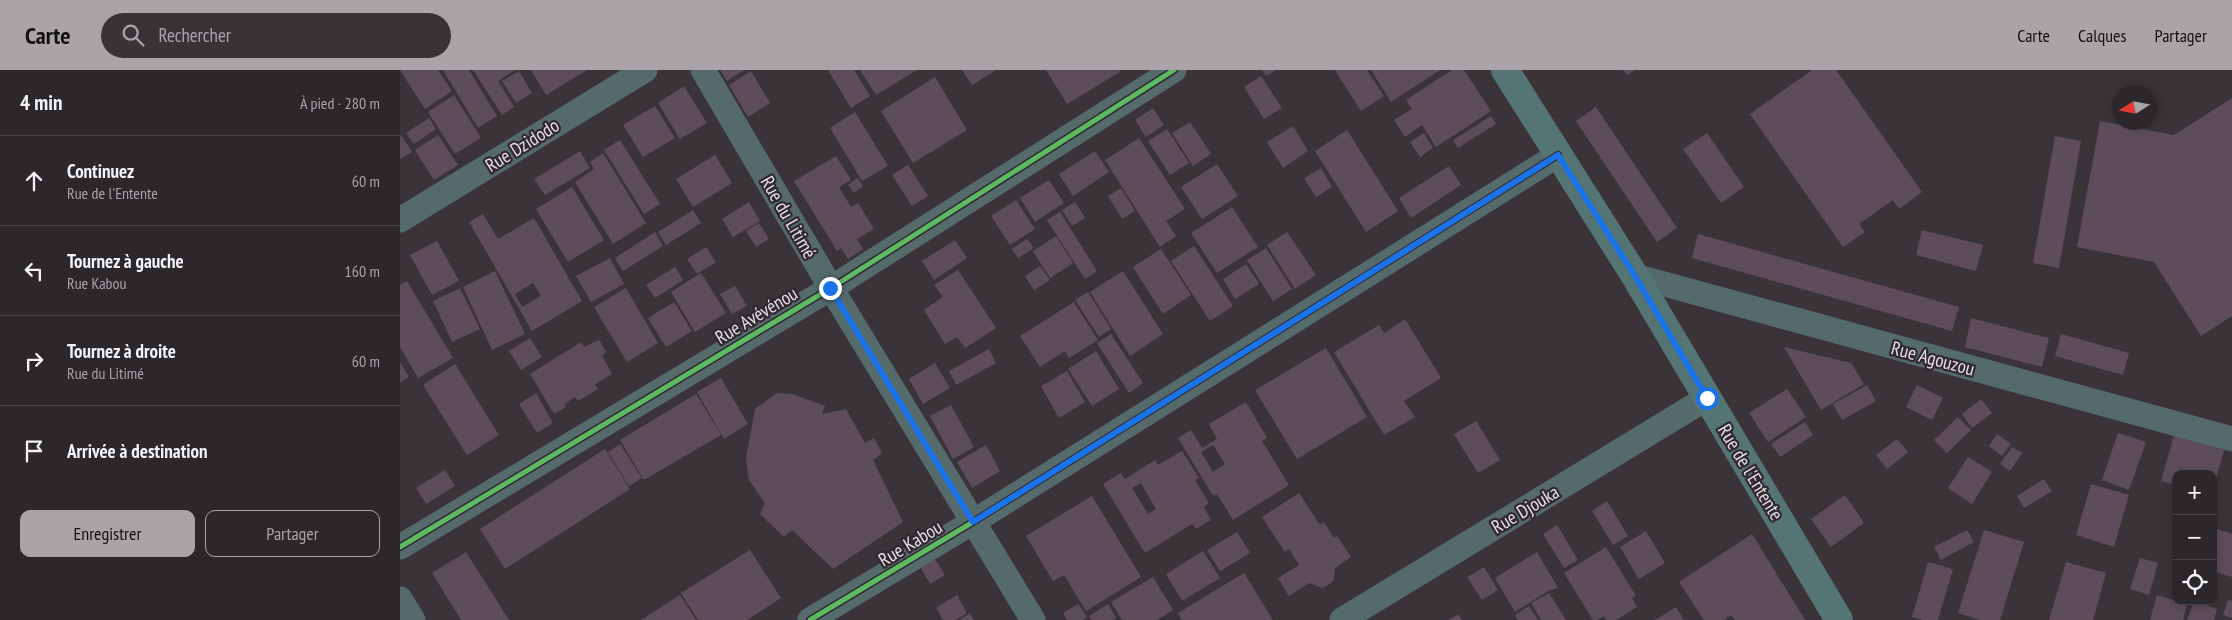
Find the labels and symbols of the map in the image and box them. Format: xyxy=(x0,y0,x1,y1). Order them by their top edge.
north arrow xyxy=(2112,85,2157,130)
street label: Rue Dzidodo xyxy=(481,113,563,177)
street label: Rue du Litimé xyxy=(756,171,822,263)
route end xyxy=(819,277,842,300)
street label: Rue Avévénou xyxy=(710,281,802,349)
street label: Rue Agouzou xyxy=(1889,335,1977,381)
route start xyxy=(1696,387,1719,410)
street label: Rue de l'Entente xyxy=(1713,420,1789,525)
street label: Rue Djouka xyxy=(1487,479,1563,539)
street label: Rue Kabou xyxy=(874,515,946,571)

